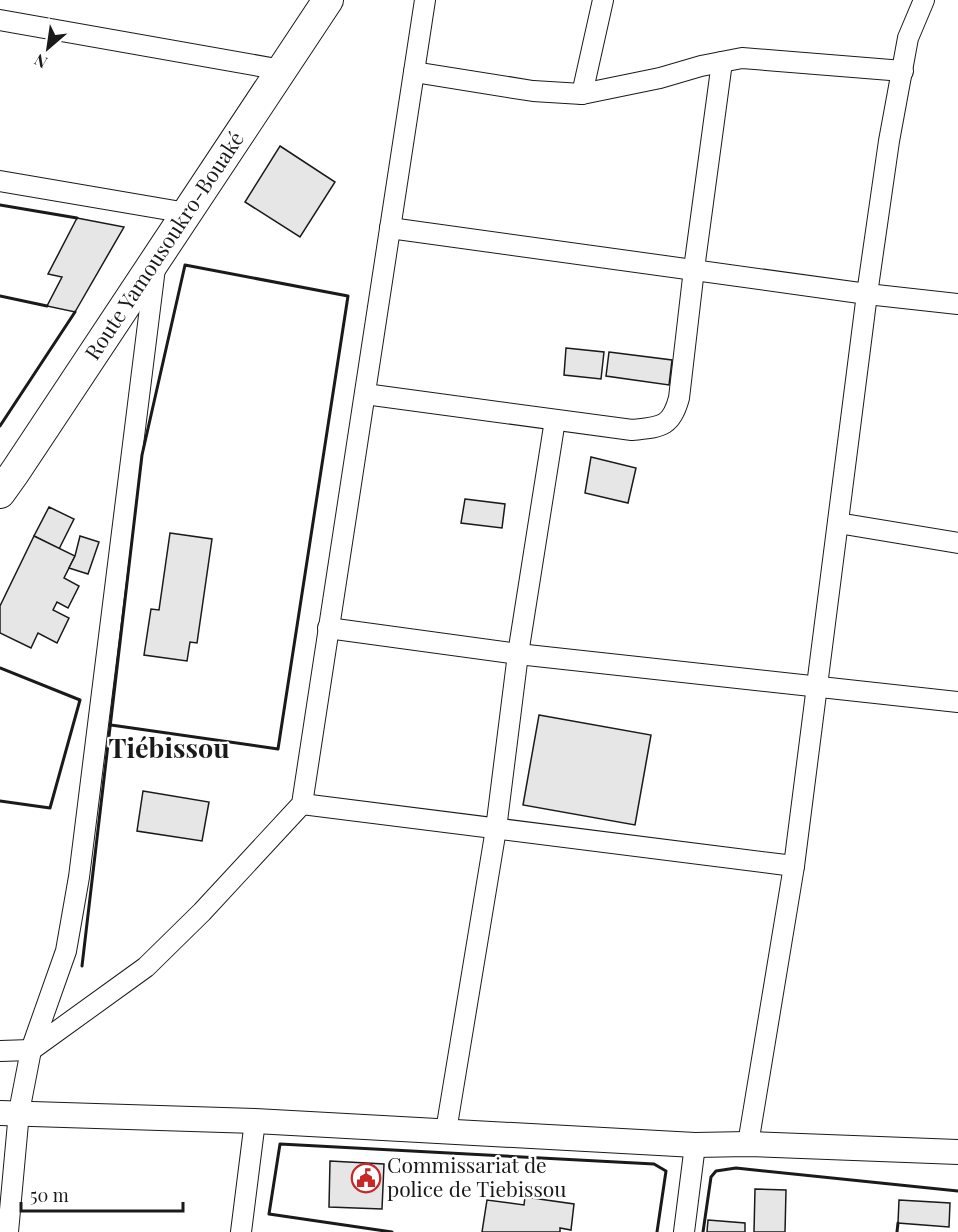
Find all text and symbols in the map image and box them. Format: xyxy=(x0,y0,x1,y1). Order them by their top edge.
north arrow xyxy=(18,18,78,78)
text: N xyxy=(30,49,51,74)
street label: Route Yamousoukro-Bouaké xyxy=(77,125,249,364)
district label: Tiébissou xyxy=(108,729,230,765)
place label: Commissariat de police de Tiebissou xyxy=(387,1150,567,1202)
public building icon: Commissariat de police de Tiebissou xyxy=(350,1162,382,1194)
scale bar xyxy=(21,1175,183,1213)
text: 50 m xyxy=(30,1183,69,1207)

